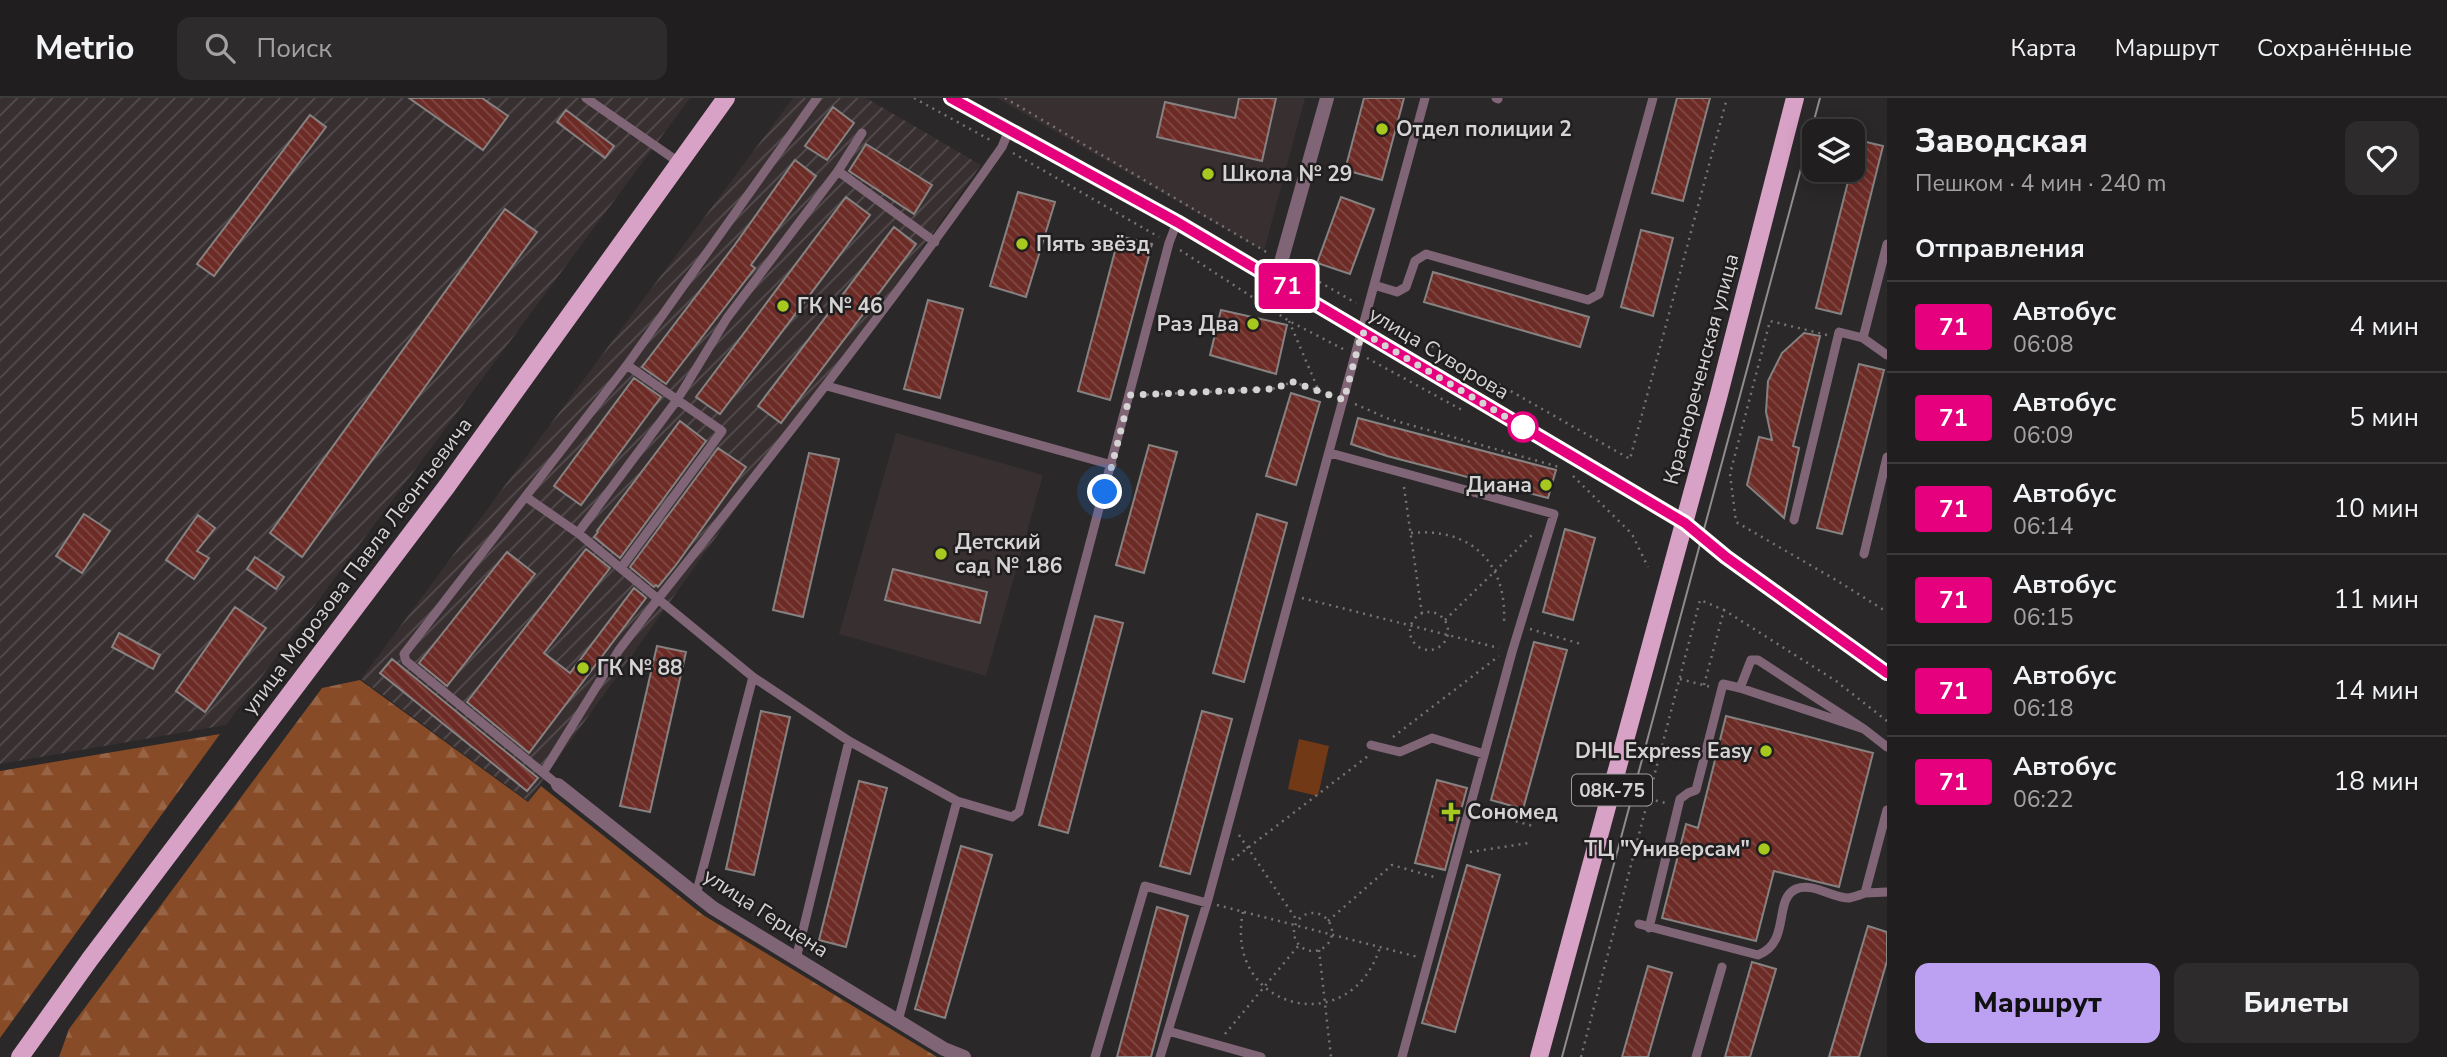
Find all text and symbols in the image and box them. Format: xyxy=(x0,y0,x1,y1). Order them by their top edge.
search box xyxy=(177,17,667,80)
text: Metrio xyxy=(35,26,135,71)
icon: search xyxy=(201,29,239,67)
text: Поиск xyxy=(257,31,332,66)
text: Карта xyxy=(2011,32,2077,64)
text: Маршрут xyxy=(2115,32,2219,64)
text: Сохранённые xyxy=(2257,32,2412,64)
place label: Отдел полиции 2 xyxy=(1396,115,1572,143)
map controls xyxy=(1802,119,1865,182)
button: layers xyxy=(1802,119,1865,182)
text: Заводская xyxy=(1915,119,2088,164)
marker: Отдел полиции 2 xyxy=(1374,121,1390,137)
button: heart xyxy=(2345,121,2419,195)
place label: Школа № 29 xyxy=(1222,160,1352,188)
marker: Школа № 29 xyxy=(1200,166,1216,182)
text: Пешком · 4 мин · 240 m xyxy=(1915,168,2166,199)
place label: Пять звёзд xyxy=(1036,230,1150,258)
text: Отправления xyxy=(1915,231,2085,266)
marker: Пять звёзд xyxy=(1014,236,1030,252)
street label: Краснореченская улица xyxy=(1657,250,1745,488)
line badge: 71 xyxy=(1256,263,1318,309)
text: 71 xyxy=(1273,270,1301,302)
place label: ГК № 46 xyxy=(797,292,883,320)
text: Автобус xyxy=(2013,294,2116,329)
marker: ГК № 46 xyxy=(775,298,791,314)
street label: улица Суворова xyxy=(1364,300,1514,406)
text: 4 мин xyxy=(2349,309,2419,344)
place label: Раз Два xyxy=(1157,310,1239,338)
text: 71 xyxy=(1939,311,1968,343)
marker: Раз Два xyxy=(1245,316,1261,332)
text: 06:08 xyxy=(2013,329,2073,360)
text: Автобус xyxy=(2013,385,2116,420)
text: 5 мин xyxy=(2349,400,2419,435)
text: 71 xyxy=(1939,402,1968,434)
street label: улица Морозова Павла Леонтьевича xyxy=(236,411,478,721)
unlabelled marker xyxy=(1508,412,1538,442)
text: 06:09 xyxy=(2013,420,2073,451)
place label: Диана xyxy=(1466,471,1532,499)
your location xyxy=(1087,474,1122,509)
text: Автобус xyxy=(2013,476,2116,511)
marker: Диана xyxy=(1538,477,1554,493)
text: 10 мин xyxy=(2334,491,2419,526)
text: 71 xyxy=(1939,493,1968,525)
text: 06:14 xyxy=(2013,511,2073,542)
place label: Детский сад № 186 xyxy=(955,528,1062,580)
marker: Детский сад № 186 xyxy=(933,546,949,562)
text: Автобус xyxy=(2013,567,2116,602)
text: 11 мин xyxy=(2334,582,2419,617)
text: 71 xyxy=(1939,584,1968,616)
text: 06:15 xyxy=(2013,602,2073,633)
place label: ГК № 88 xyxy=(597,654,683,682)
text: Автобус xyxy=(2013,658,2116,693)
marker: ГК № 88 xyxy=(575,660,591,676)
text: 14 мин xyxy=(2334,673,2419,708)
text: 71 xyxy=(1939,675,1968,707)
text: 06:18 xyxy=(2013,693,2073,724)
place label: DHL Express Easy xyxy=(1575,737,1753,765)
marker: DHL Express Easy xyxy=(1758,743,1774,759)
text: Автобус xyxy=(2013,749,2116,784)
text: 18 мин xyxy=(2334,764,2419,799)
text: 71 xyxy=(1939,766,1968,798)
road number: 08К-75 xyxy=(1572,775,1652,806)
text: 06:22 xyxy=(2013,784,2073,815)
place label: Сономед xyxy=(1467,798,1558,826)
marker: Сономед xyxy=(1441,802,1461,822)
place label: ТЦ "Универсам" xyxy=(1584,835,1750,863)
marker: ТЦ "Универсам" xyxy=(1756,841,1772,857)
street label: улица Герцена xyxy=(698,862,834,964)
button: Маршрут xyxy=(1915,963,2160,1043)
button: Билеты xyxy=(2174,963,2419,1043)

